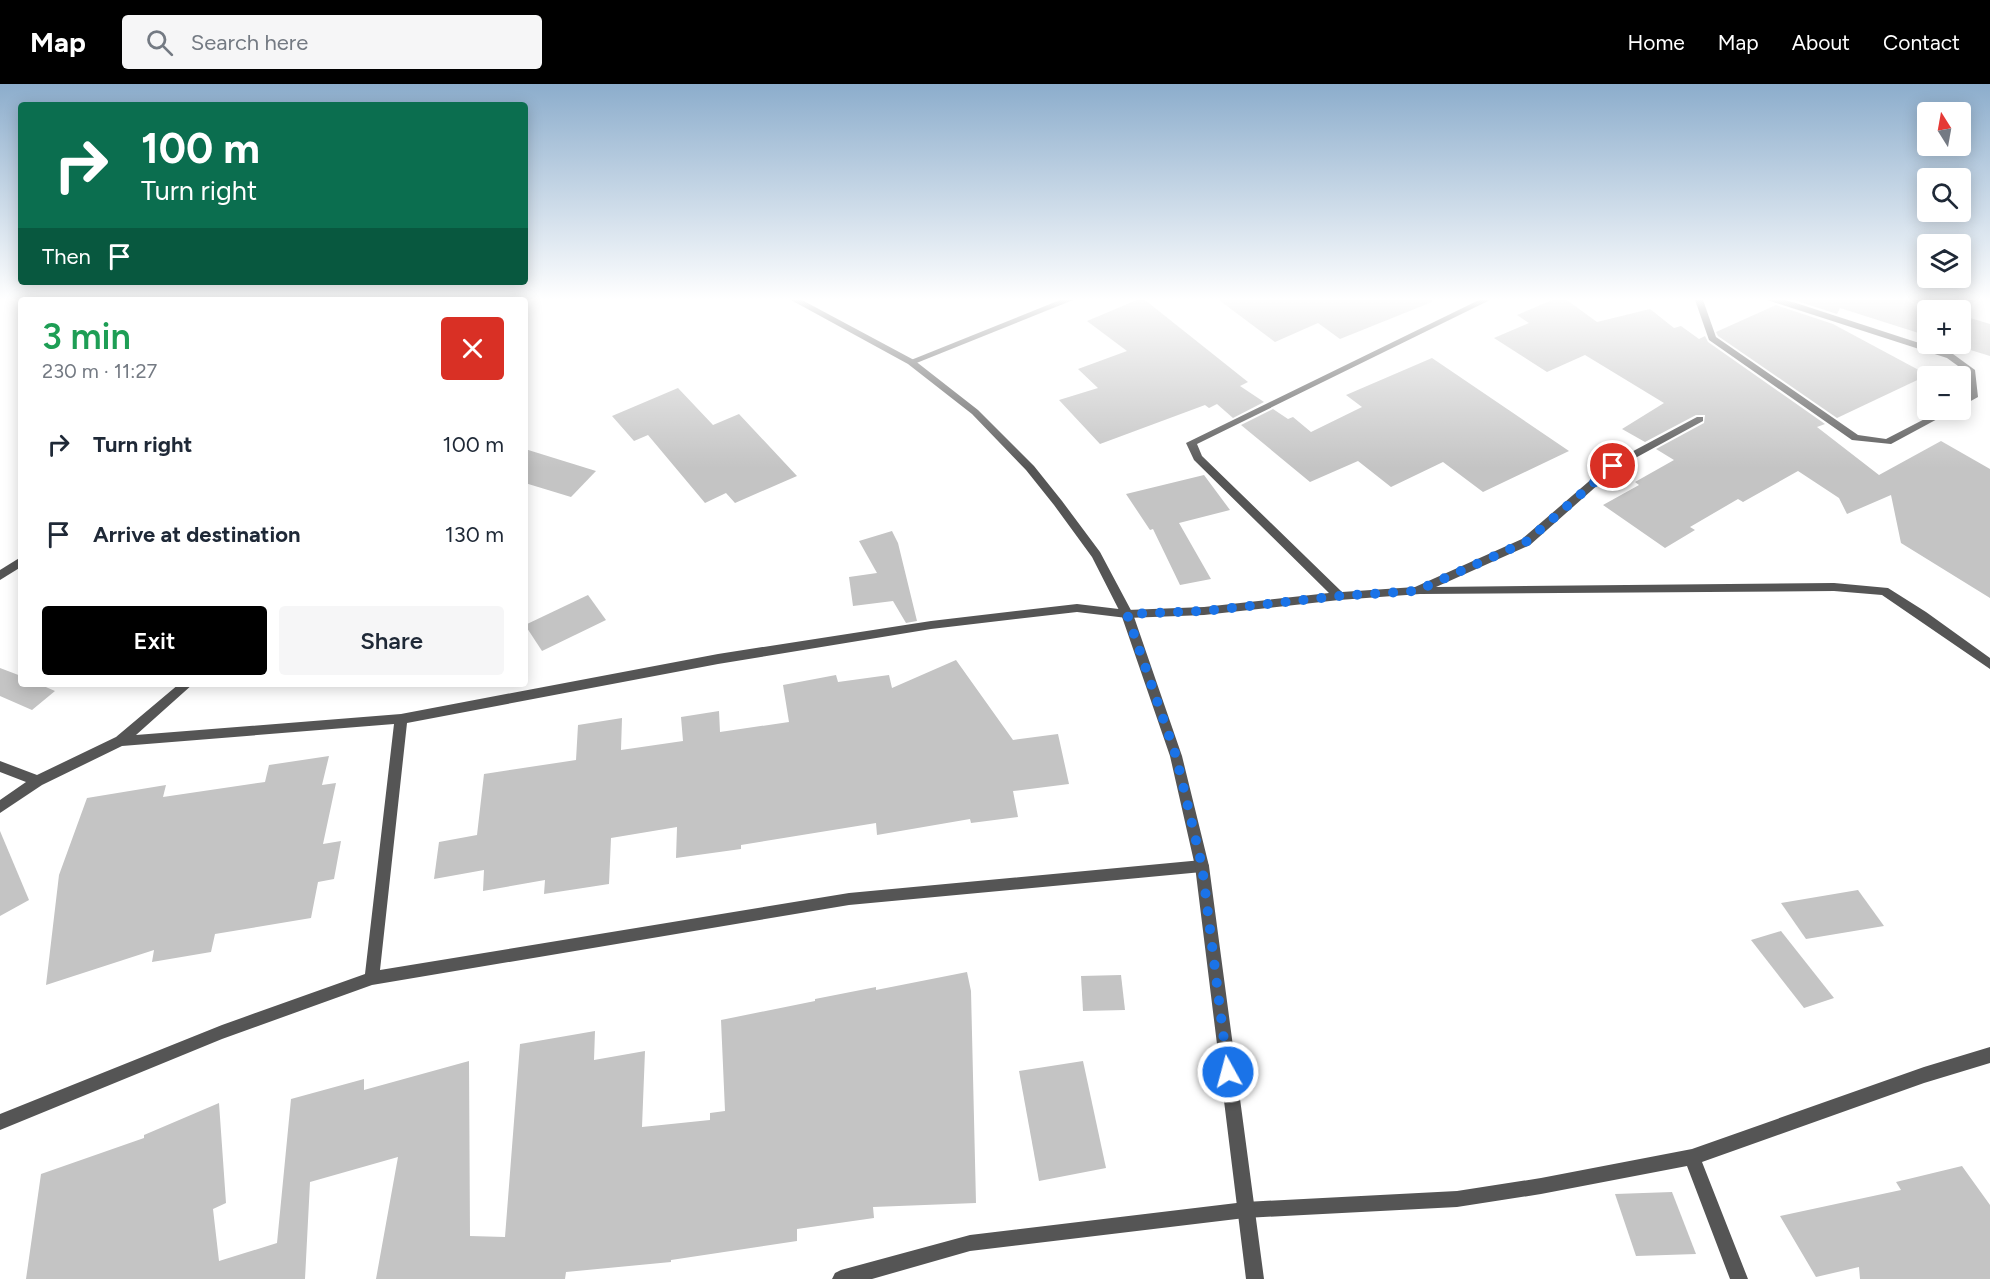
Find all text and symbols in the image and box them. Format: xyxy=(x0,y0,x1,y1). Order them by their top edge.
search box xyxy=(122,15,542,69)
text: Map xyxy=(30,25,86,59)
icon: search xyxy=(143,26,176,59)
text: Search here xyxy=(191,29,308,56)
text: Home xyxy=(1628,30,1685,55)
text: Map xyxy=(1718,30,1759,55)
text: About xyxy=(1792,30,1850,55)
text: Contact xyxy=(1883,30,1960,55)
north arrow xyxy=(1917,102,1971,156)
map controls xyxy=(1917,102,1971,420)
text: 100 m xyxy=(141,123,260,174)
icon: right xyxy=(42,126,120,204)
button: search xyxy=(1917,168,1971,222)
text: Turn right xyxy=(141,174,257,207)
button: layers xyxy=(1917,234,1971,288)
icon: arrive xyxy=(103,240,136,273)
text: Then xyxy=(42,243,91,270)
button: + xyxy=(1917,300,1971,354)
text: 3 min xyxy=(42,315,131,358)
button: close xyxy=(441,317,504,380)
text: 230 m · 11:27 xyxy=(42,359,157,383)
button: − xyxy=(1917,366,1971,420)
icon: right xyxy=(42,428,75,461)
text: Turn right xyxy=(93,431,192,458)
text: 100 m xyxy=(443,431,504,458)
pin xyxy=(1587,440,1638,491)
icon: arrive xyxy=(1596,449,1629,482)
icon: arrive xyxy=(42,518,75,551)
text: Arrive at destination xyxy=(93,521,301,548)
text: 130 m xyxy=(445,521,504,548)
button: Exit xyxy=(42,606,267,675)
button: Share xyxy=(279,606,504,675)
position arrow xyxy=(1196,1040,1260,1104)

